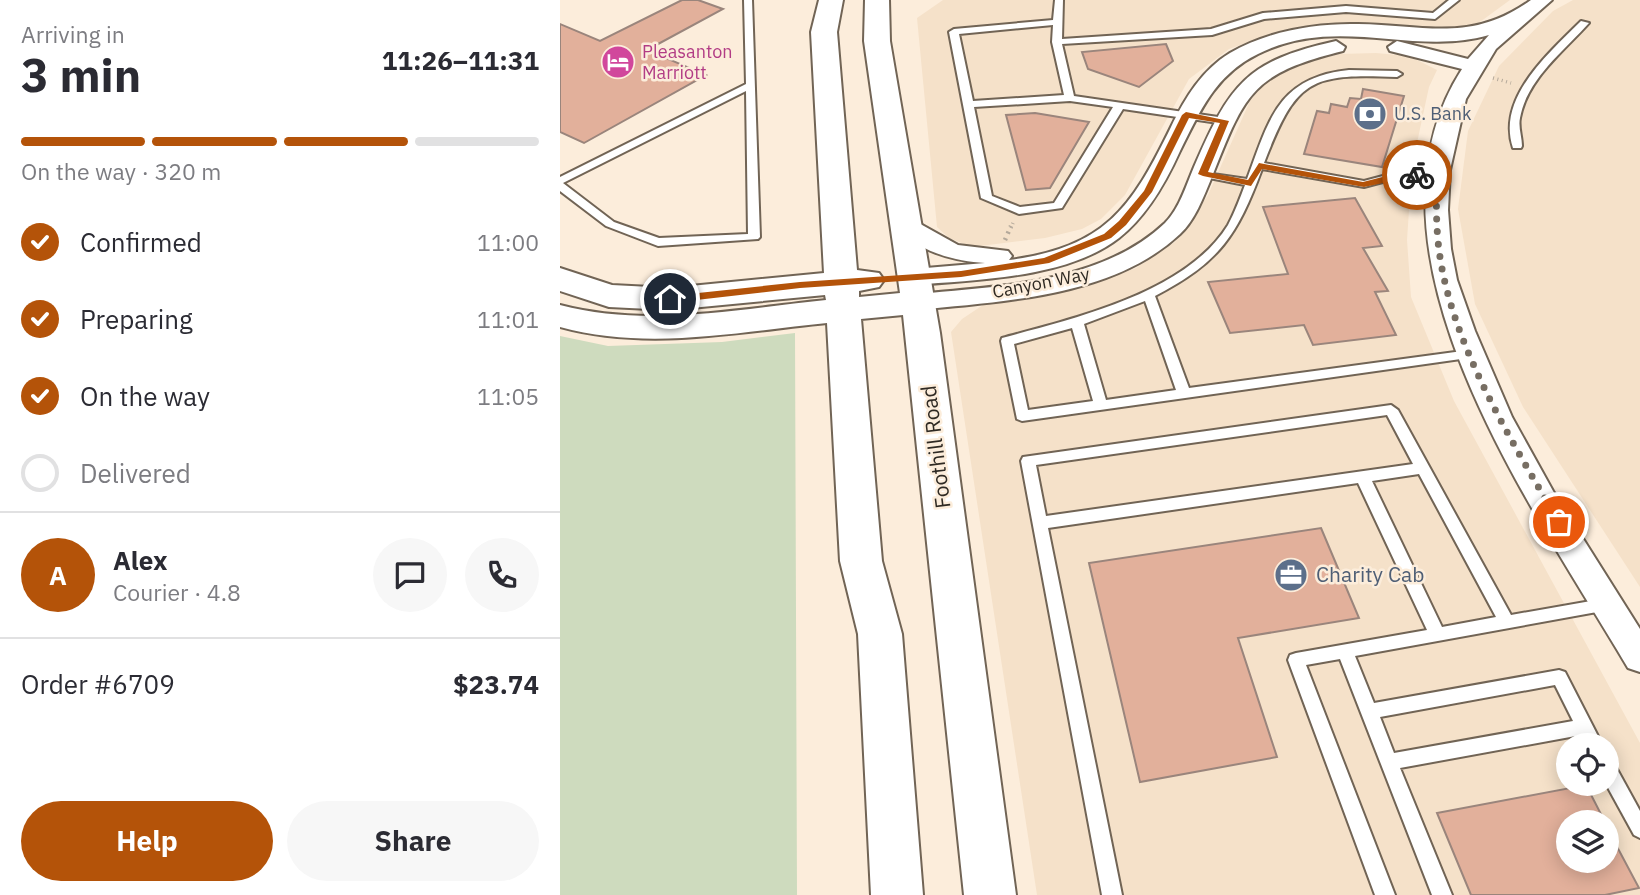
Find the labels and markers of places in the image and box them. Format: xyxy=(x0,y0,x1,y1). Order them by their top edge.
place label: Pleasanton Marriott xyxy=(642,40,732,84)
hotel icon: Pleasanton Marriott xyxy=(599,43,637,81)
bank icon: U.S. Bank xyxy=(1351,95,1389,133)
place label: U.S. Bank xyxy=(1394,102,1472,125)
pin xyxy=(640,269,700,329)
pin xyxy=(1529,492,1589,552)
office icon: Charity Cab xyxy=(1272,556,1310,594)
place label: Charity Cab xyxy=(1316,560,1424,588)

